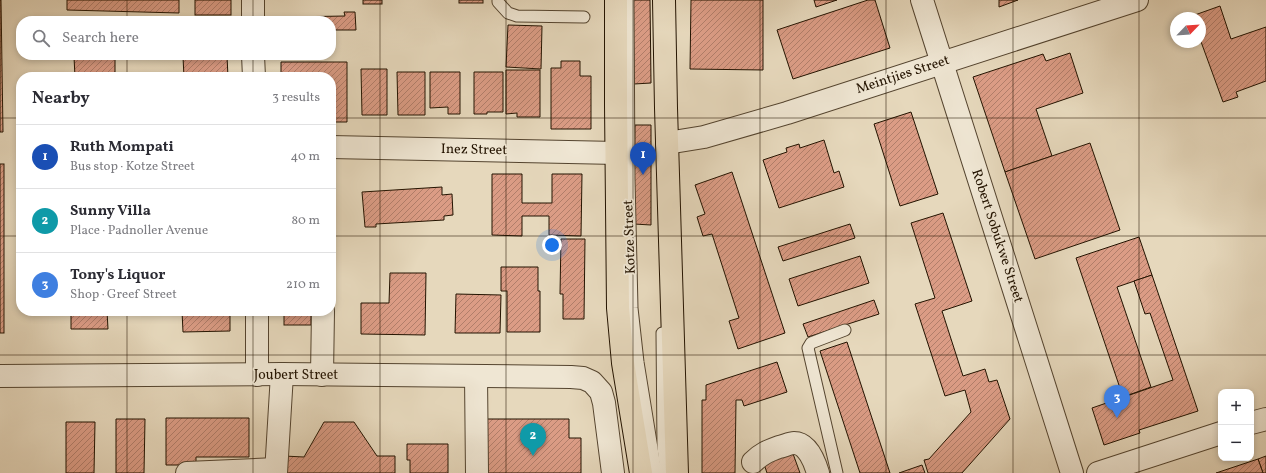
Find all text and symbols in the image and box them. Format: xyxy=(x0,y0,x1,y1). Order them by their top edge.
north arrow xyxy=(1170,12,1206,48)
search box xyxy=(16,16,336,60)
icon: search xyxy=(30,27,52,49)
text: Search here xyxy=(62,28,139,49)
street label: Meintjies Street xyxy=(854,51,952,99)
text: Nearby xyxy=(32,87,90,110)
text: 3 results xyxy=(272,89,320,107)
text: Ruth Mompati xyxy=(70,137,174,158)
street label: Inez Street xyxy=(441,140,507,160)
pin: 1 xyxy=(630,142,656,175)
text: 1 xyxy=(42,148,48,166)
text: 40 m xyxy=(291,148,320,166)
text: Bus stop · Kotze Street xyxy=(70,158,195,176)
street label: Robert Sobukwe Street xyxy=(966,167,1028,305)
street label: Kotze Street xyxy=(619,199,641,275)
text: Sunny Villa xyxy=(70,201,151,222)
text: 2 xyxy=(42,212,48,230)
text: 80 m xyxy=(291,212,320,230)
text: Place · Padnoller Avenue xyxy=(70,222,208,240)
your location xyxy=(542,235,562,255)
text: Tony's Liquor xyxy=(70,265,165,286)
text: 3 xyxy=(42,276,48,294)
text: 210 m xyxy=(286,276,320,294)
text: Shop · Greef Street xyxy=(70,286,177,304)
street label: Joubert Street xyxy=(254,366,338,385)
pin: 3 xyxy=(1104,385,1130,418)
map controls xyxy=(1218,389,1254,461)
button: + xyxy=(1218,389,1254,425)
pin: 2 xyxy=(520,423,546,456)
button: − xyxy=(1218,425,1254,461)

